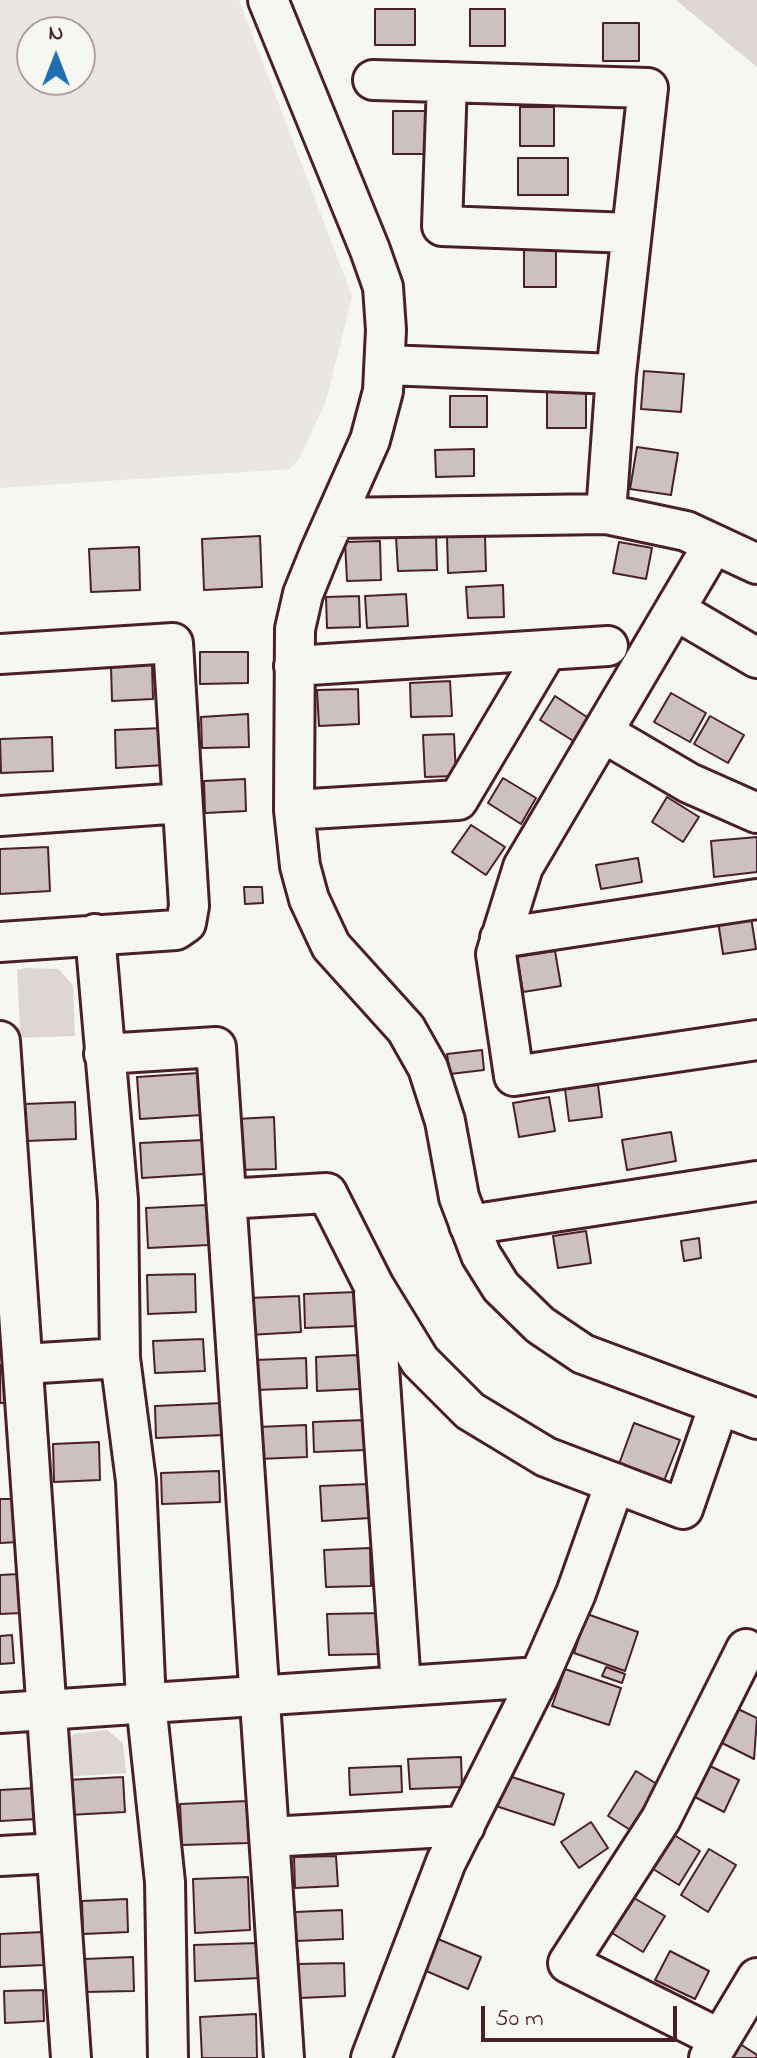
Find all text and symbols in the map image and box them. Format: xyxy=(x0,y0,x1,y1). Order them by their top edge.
north arrow xyxy=(16,16,96,96)
text: N xyxy=(49,18,63,50)
scale bar xyxy=(485,1990,681,2040)
text: 50 m xyxy=(495,2002,544,2037)

